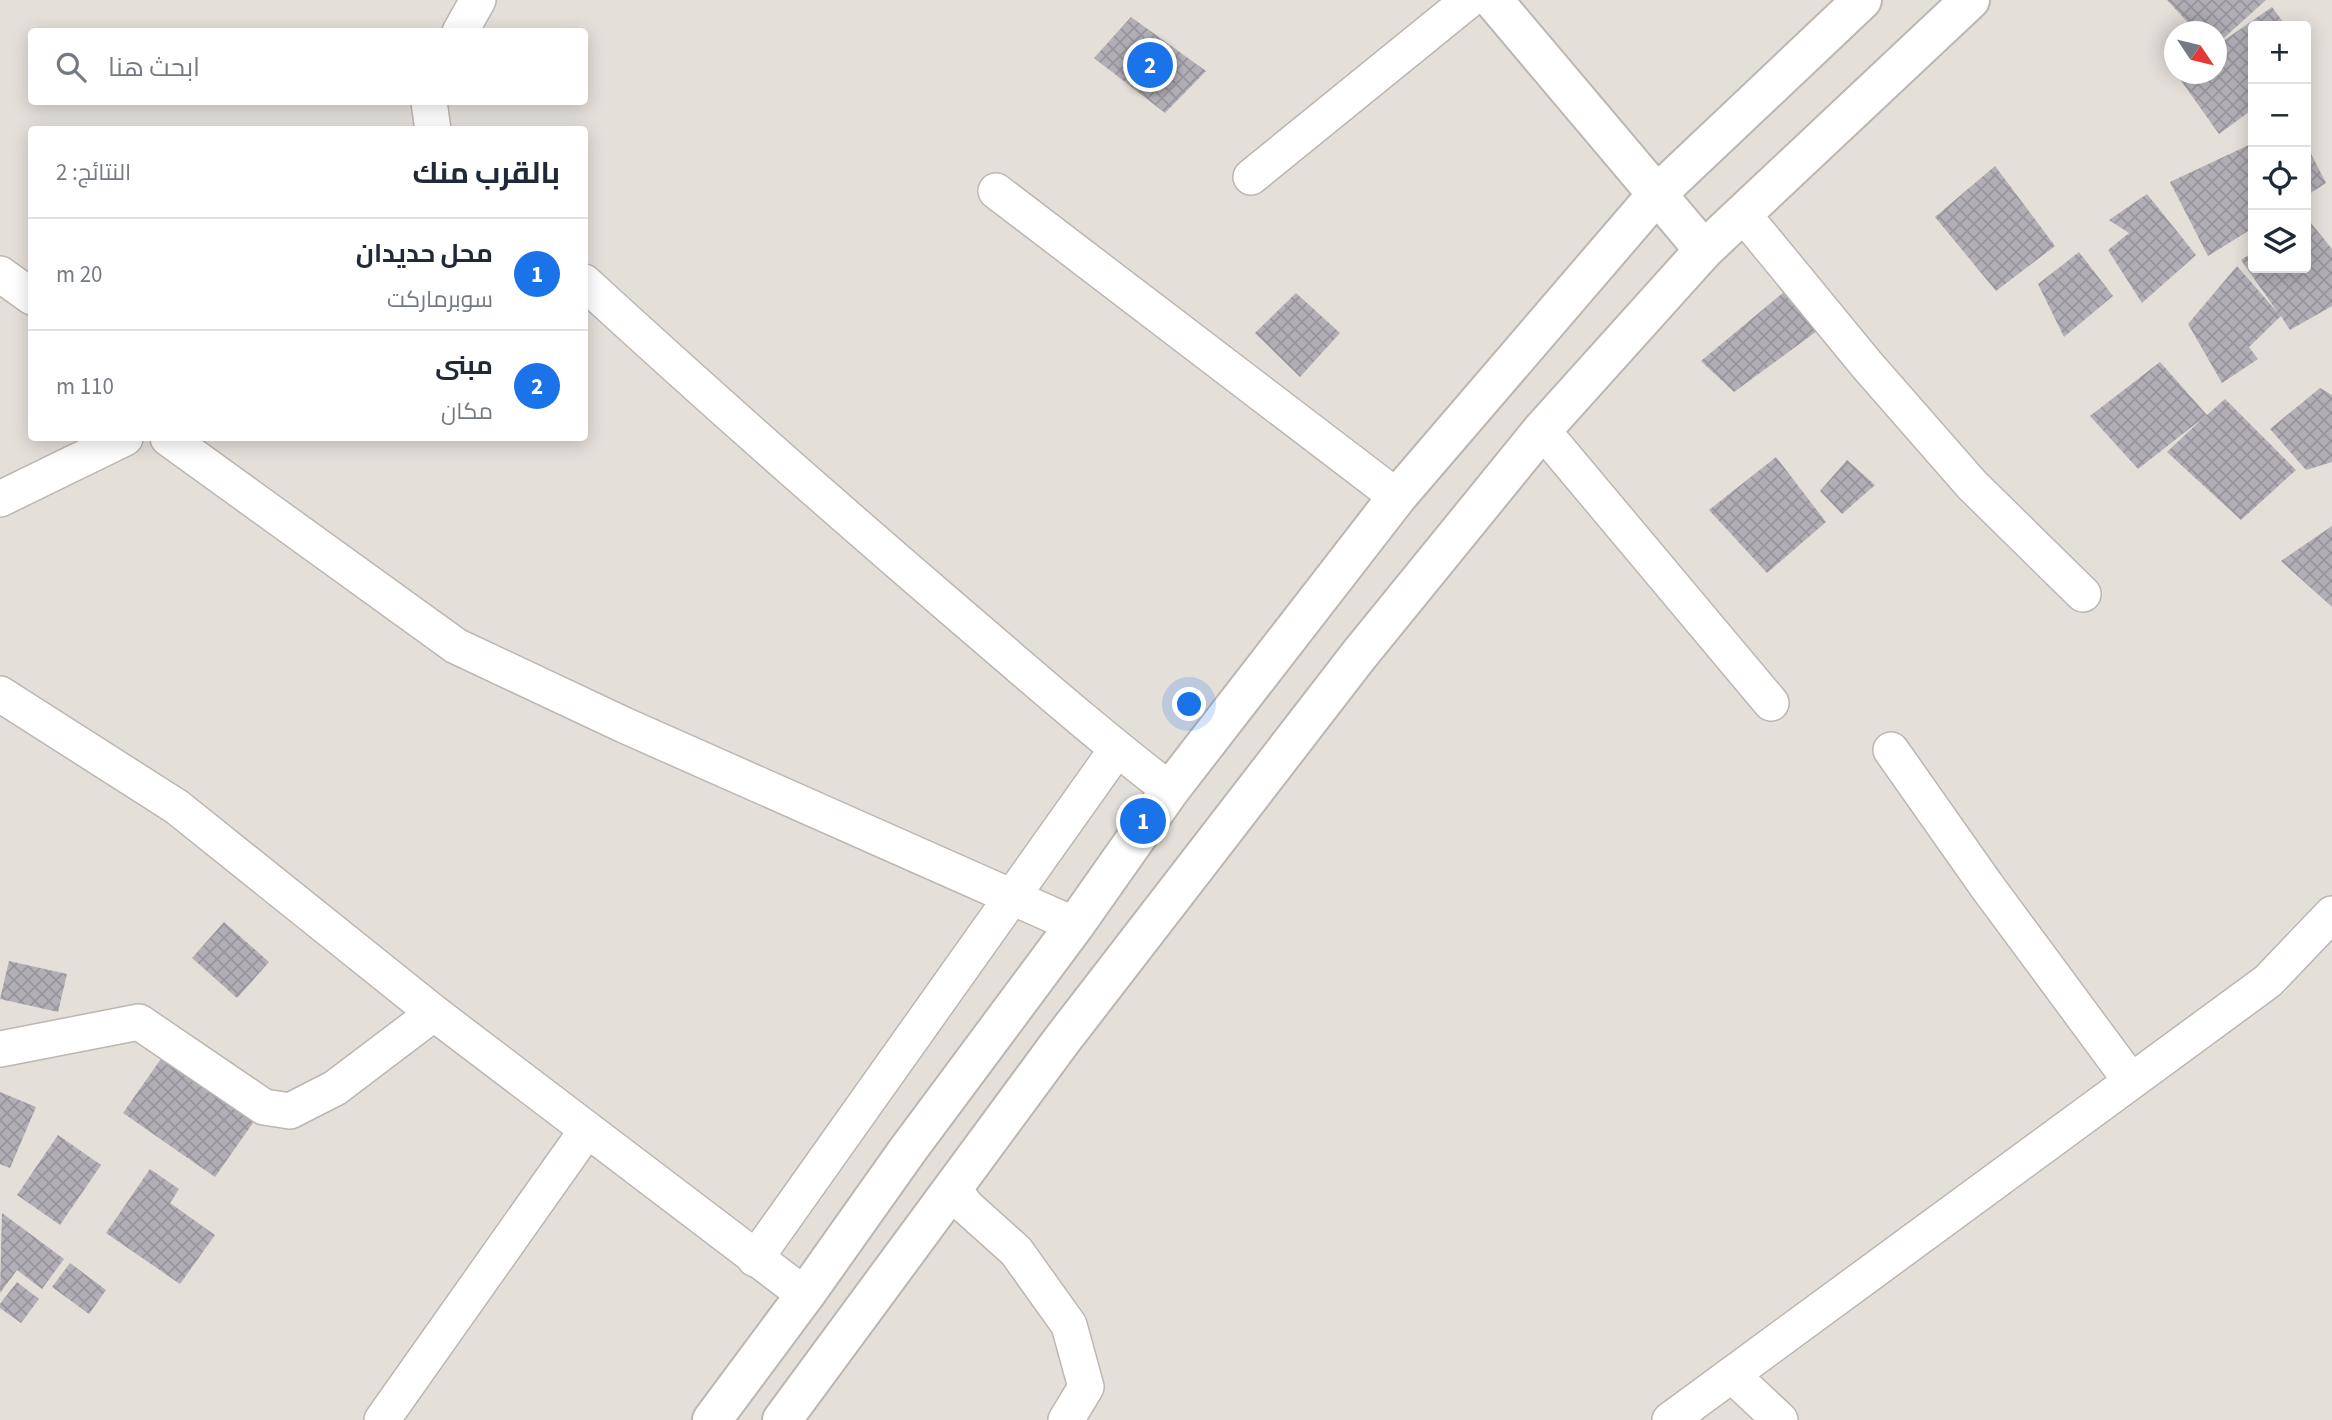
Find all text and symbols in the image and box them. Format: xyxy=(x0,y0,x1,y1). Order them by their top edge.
north arrow xyxy=(2164,21,2227,84)
map controls xyxy=(2248,21,2311,273)
button: + xyxy=(2248,21,2311,84)
search box xyxy=(28,28,588,105)
pin: 2 xyxy=(1127,39,1173,91)
icon: search xyxy=(52,48,90,86)
text: ابحث هنا xyxy=(108,49,200,86)
button: − xyxy=(2248,84,2311,147)
button: locate xyxy=(2248,147,2311,210)
text: بالقرب منك xyxy=(412,152,560,195)
text: النتائج: 2 xyxy=(56,156,131,189)
button: layers xyxy=(2248,210,2311,273)
text: محل حديدان xyxy=(356,235,493,272)
text: 20 m xyxy=(56,258,103,291)
text: 1 xyxy=(531,258,543,291)
text: سوبرماركت xyxy=(387,283,493,316)
text: مبنى xyxy=(435,347,493,384)
text: 110 m xyxy=(56,370,114,403)
text: 2 xyxy=(531,370,543,403)
text: مكان xyxy=(441,395,493,428)
your location xyxy=(1172,687,1206,721)
pin: 1 xyxy=(1120,795,1166,847)

